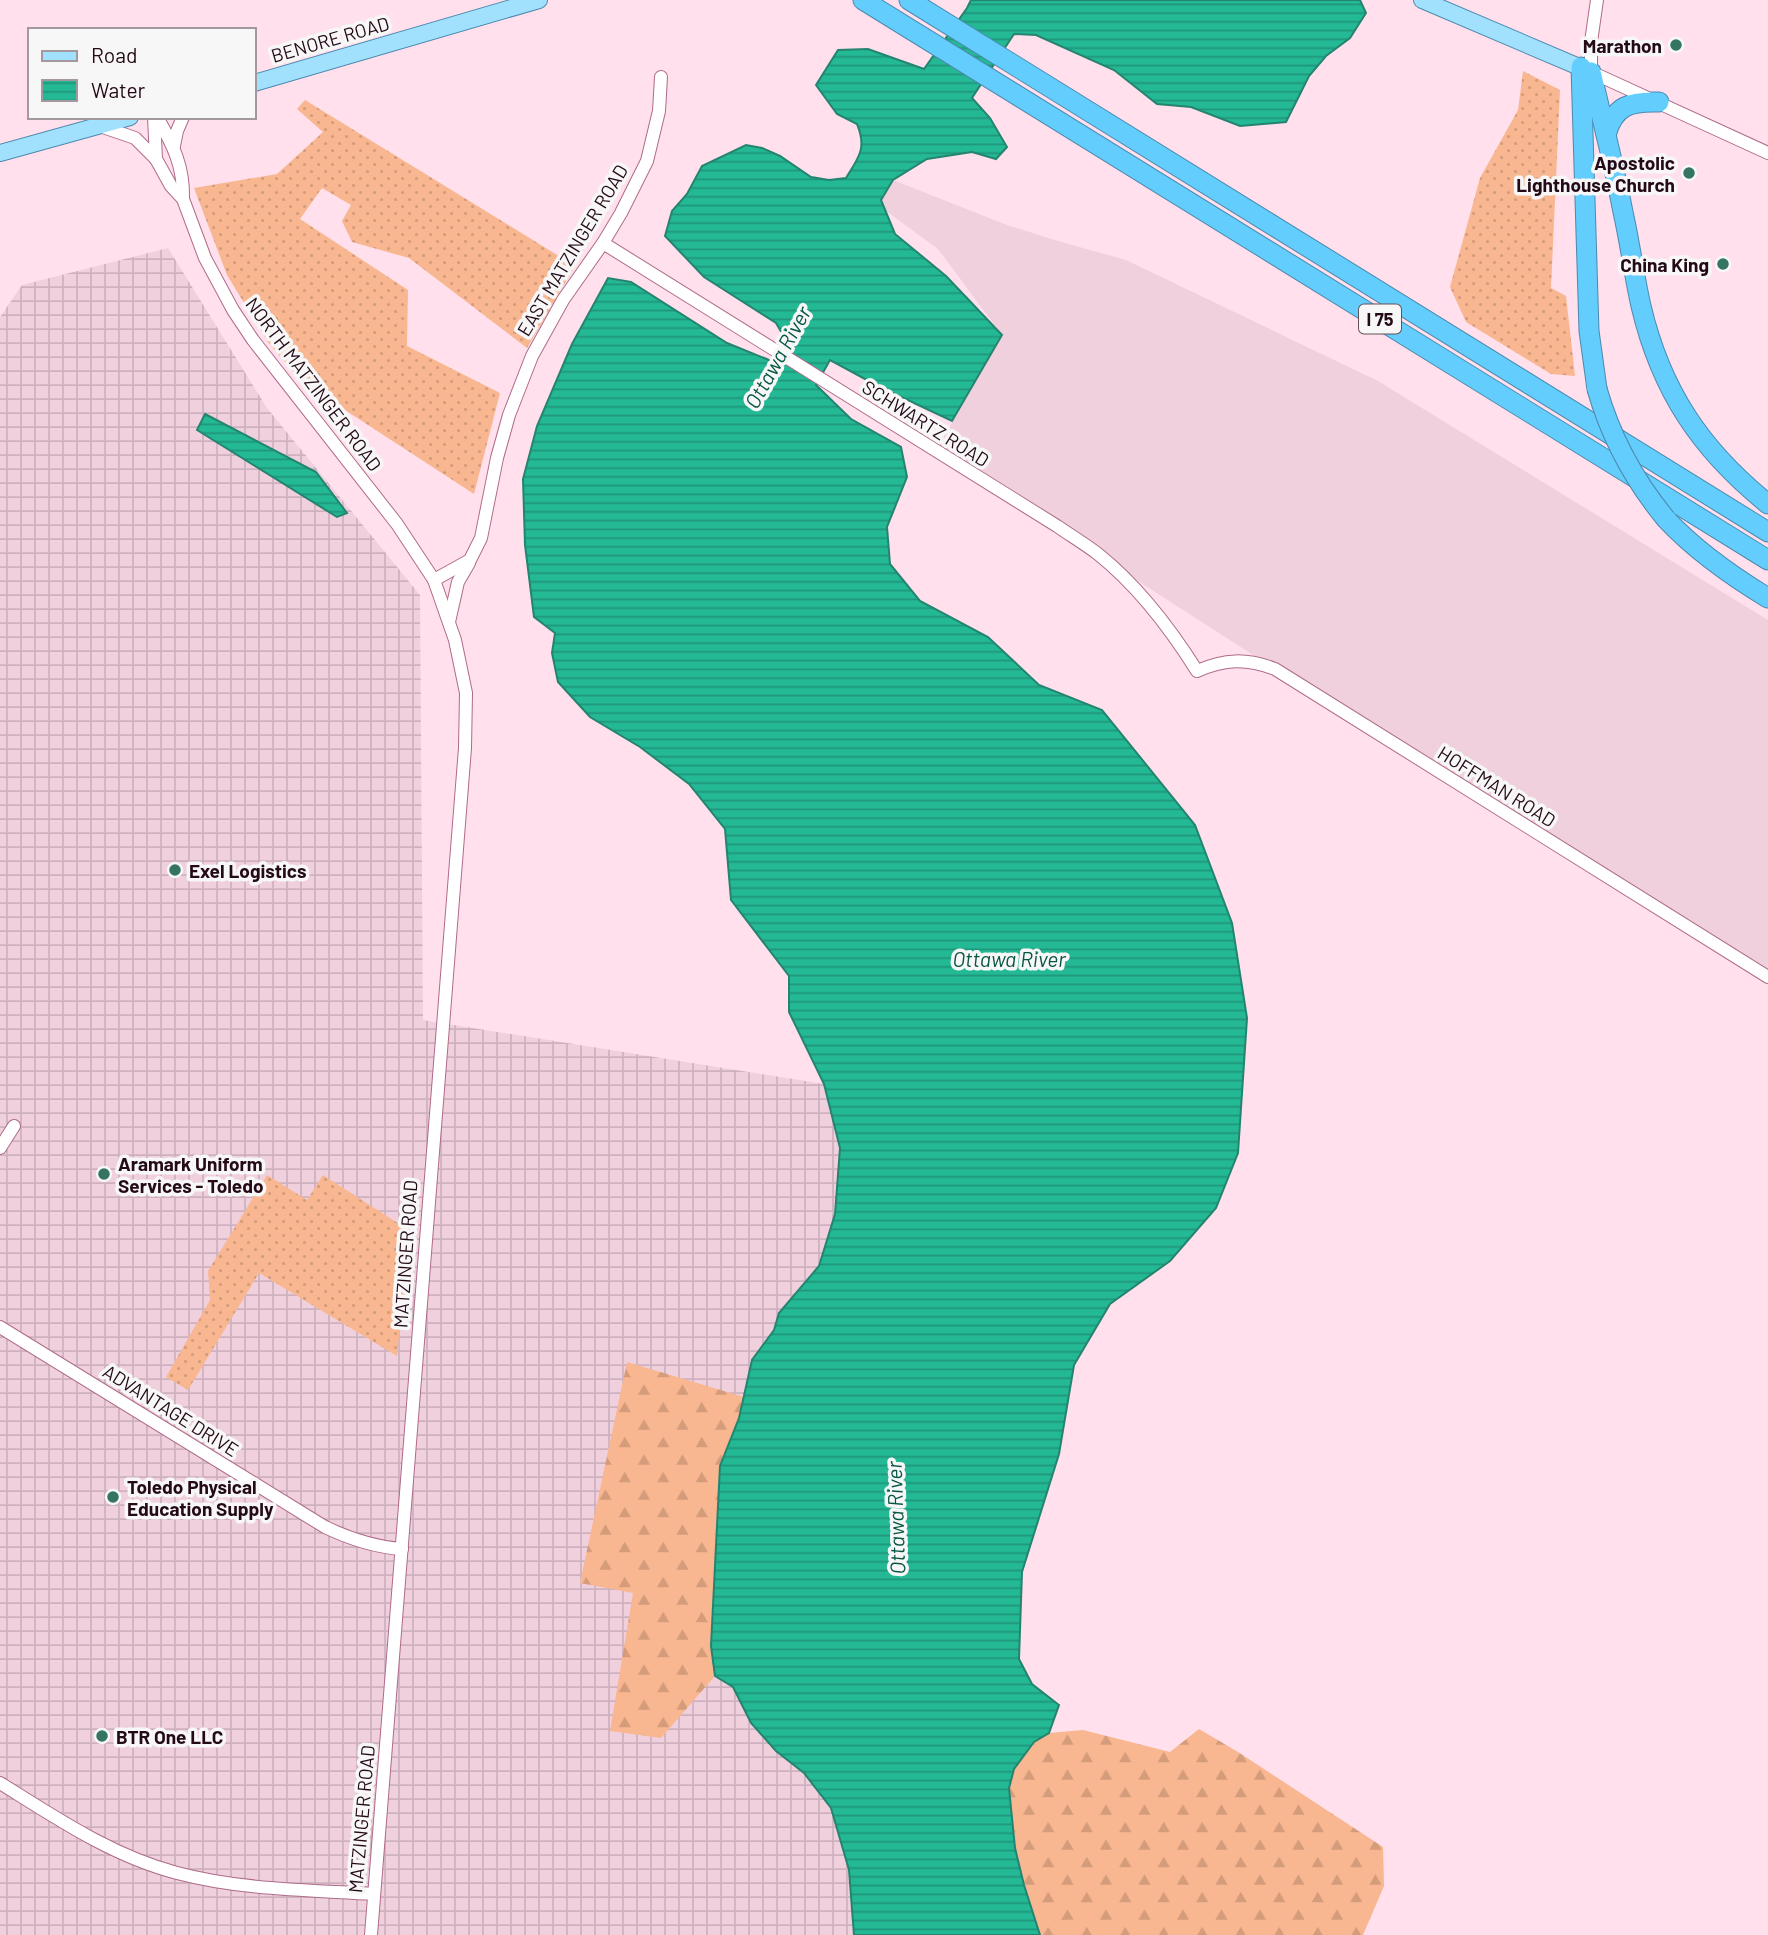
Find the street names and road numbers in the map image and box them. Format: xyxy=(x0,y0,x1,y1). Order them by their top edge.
street label: BENORE ROAD xyxy=(268,11,392,67)
street label: EAST MATZINGER ROAD xyxy=(512,160,632,340)
street label: NORTH MATZINGER ROAD xyxy=(241,293,387,475)
road number: I 75 xyxy=(1359,304,1401,334)
street label: SCHWARTZ ROAD xyxy=(858,375,994,471)
street label: HOFFMAN ROAD xyxy=(1434,741,1560,831)
street label: MATZINGER ROAD xyxy=(388,1179,422,1329)
street label: ADVANTAGE DRIVE xyxy=(99,1359,243,1461)
street label: MATZINGER ROAD xyxy=(343,1744,379,1894)

